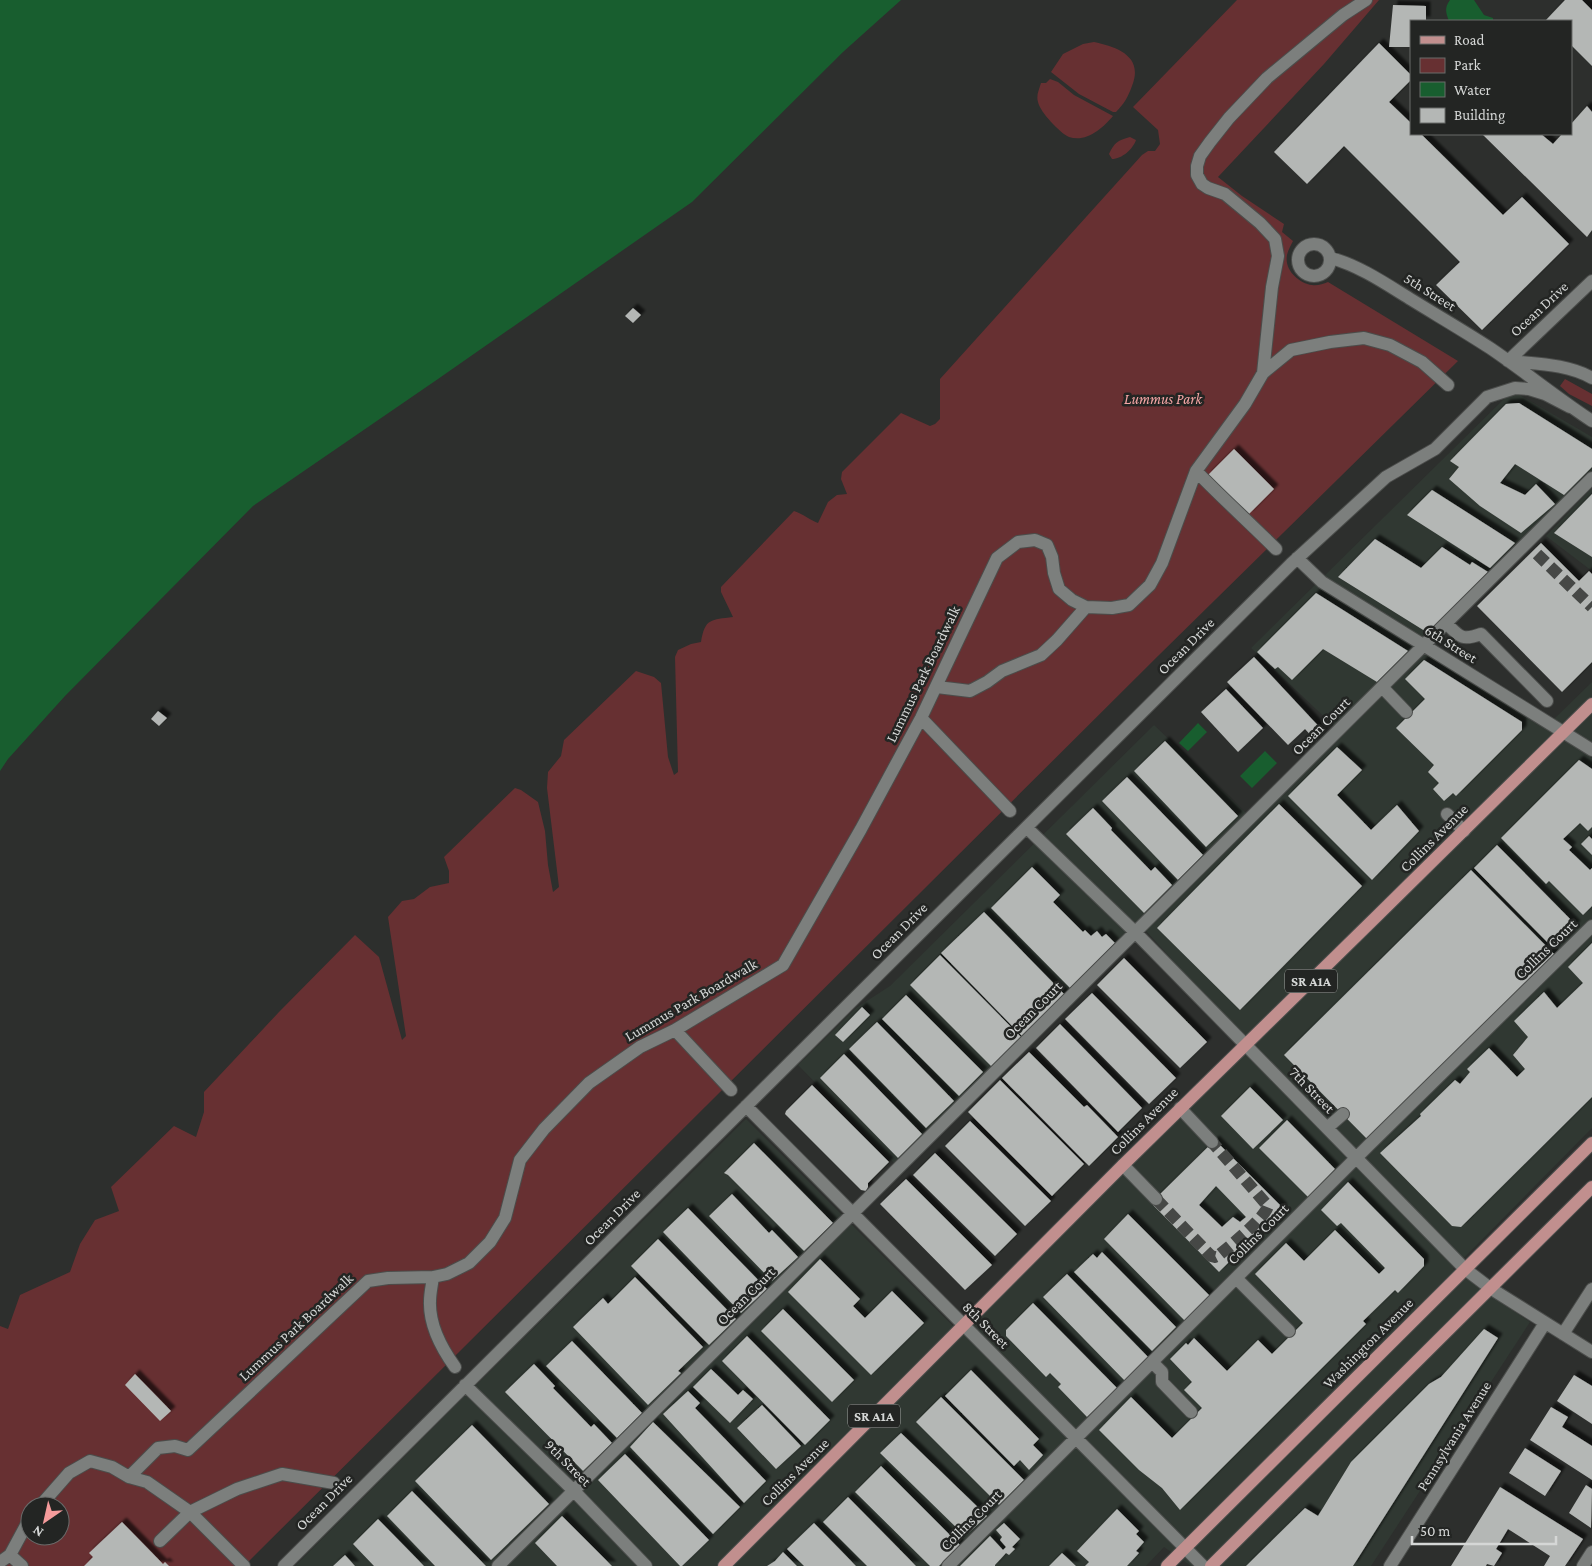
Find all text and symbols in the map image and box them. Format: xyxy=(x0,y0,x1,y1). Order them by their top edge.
legend xyxy=(1410,20,1572,135)
text: Road xyxy=(1454,32,1485,48)
text: Park xyxy=(1454,57,1481,73)
text: Water xyxy=(1454,82,1491,98)
text: Building xyxy=(1454,107,1505,124)
street label: 5th Street xyxy=(1401,270,1460,315)
street label: Ocean Drive xyxy=(1507,278,1572,340)
park label: Lummus Park xyxy=(1124,391,1203,407)
street label: Lummus Park Boardwalk xyxy=(883,602,963,745)
street label: Ocean Drive xyxy=(1154,614,1218,678)
street label: 6th Street xyxy=(1422,622,1481,667)
street label: Ocean Court xyxy=(1289,693,1354,758)
street label: Collins Avenue xyxy=(1397,801,1471,875)
street label: Ocean Drive xyxy=(867,899,931,963)
street label: Collins Court xyxy=(1512,915,1581,982)
street label: Lummus Park Boardwalk xyxy=(622,955,761,1044)
road number: SR A1A xyxy=(1285,969,1337,992)
street label: Ocean Court xyxy=(1001,977,1066,1042)
street label: 7th Street xyxy=(1286,1064,1339,1117)
street label: Collins Avenue xyxy=(1107,1084,1181,1158)
street label: Ocean Drive xyxy=(580,1185,644,1249)
street label: Collins Court xyxy=(1224,1200,1292,1268)
street label: Ocean Court xyxy=(714,1263,779,1328)
street label: Lummus Park Boardwalk xyxy=(236,1269,357,1384)
street label: Washington Avenue xyxy=(1320,1294,1417,1392)
street label: 8th Street xyxy=(959,1298,1013,1352)
street label: Pennsylvania Avenue xyxy=(1414,1378,1495,1494)
road number: SR A1A xyxy=(848,1404,900,1428)
street label: Collins Avenue xyxy=(758,1435,832,1509)
street label: 9th Street xyxy=(542,1437,595,1490)
street label: Ocean Drive xyxy=(292,1470,356,1534)
street label: Collins Court xyxy=(937,1486,1005,1554)
north arrow xyxy=(20,1496,70,1546)
scale bar xyxy=(1412,1514,1556,1546)
text: N xyxy=(29,1522,46,1541)
text: 50 m xyxy=(1420,1523,1450,1539)

